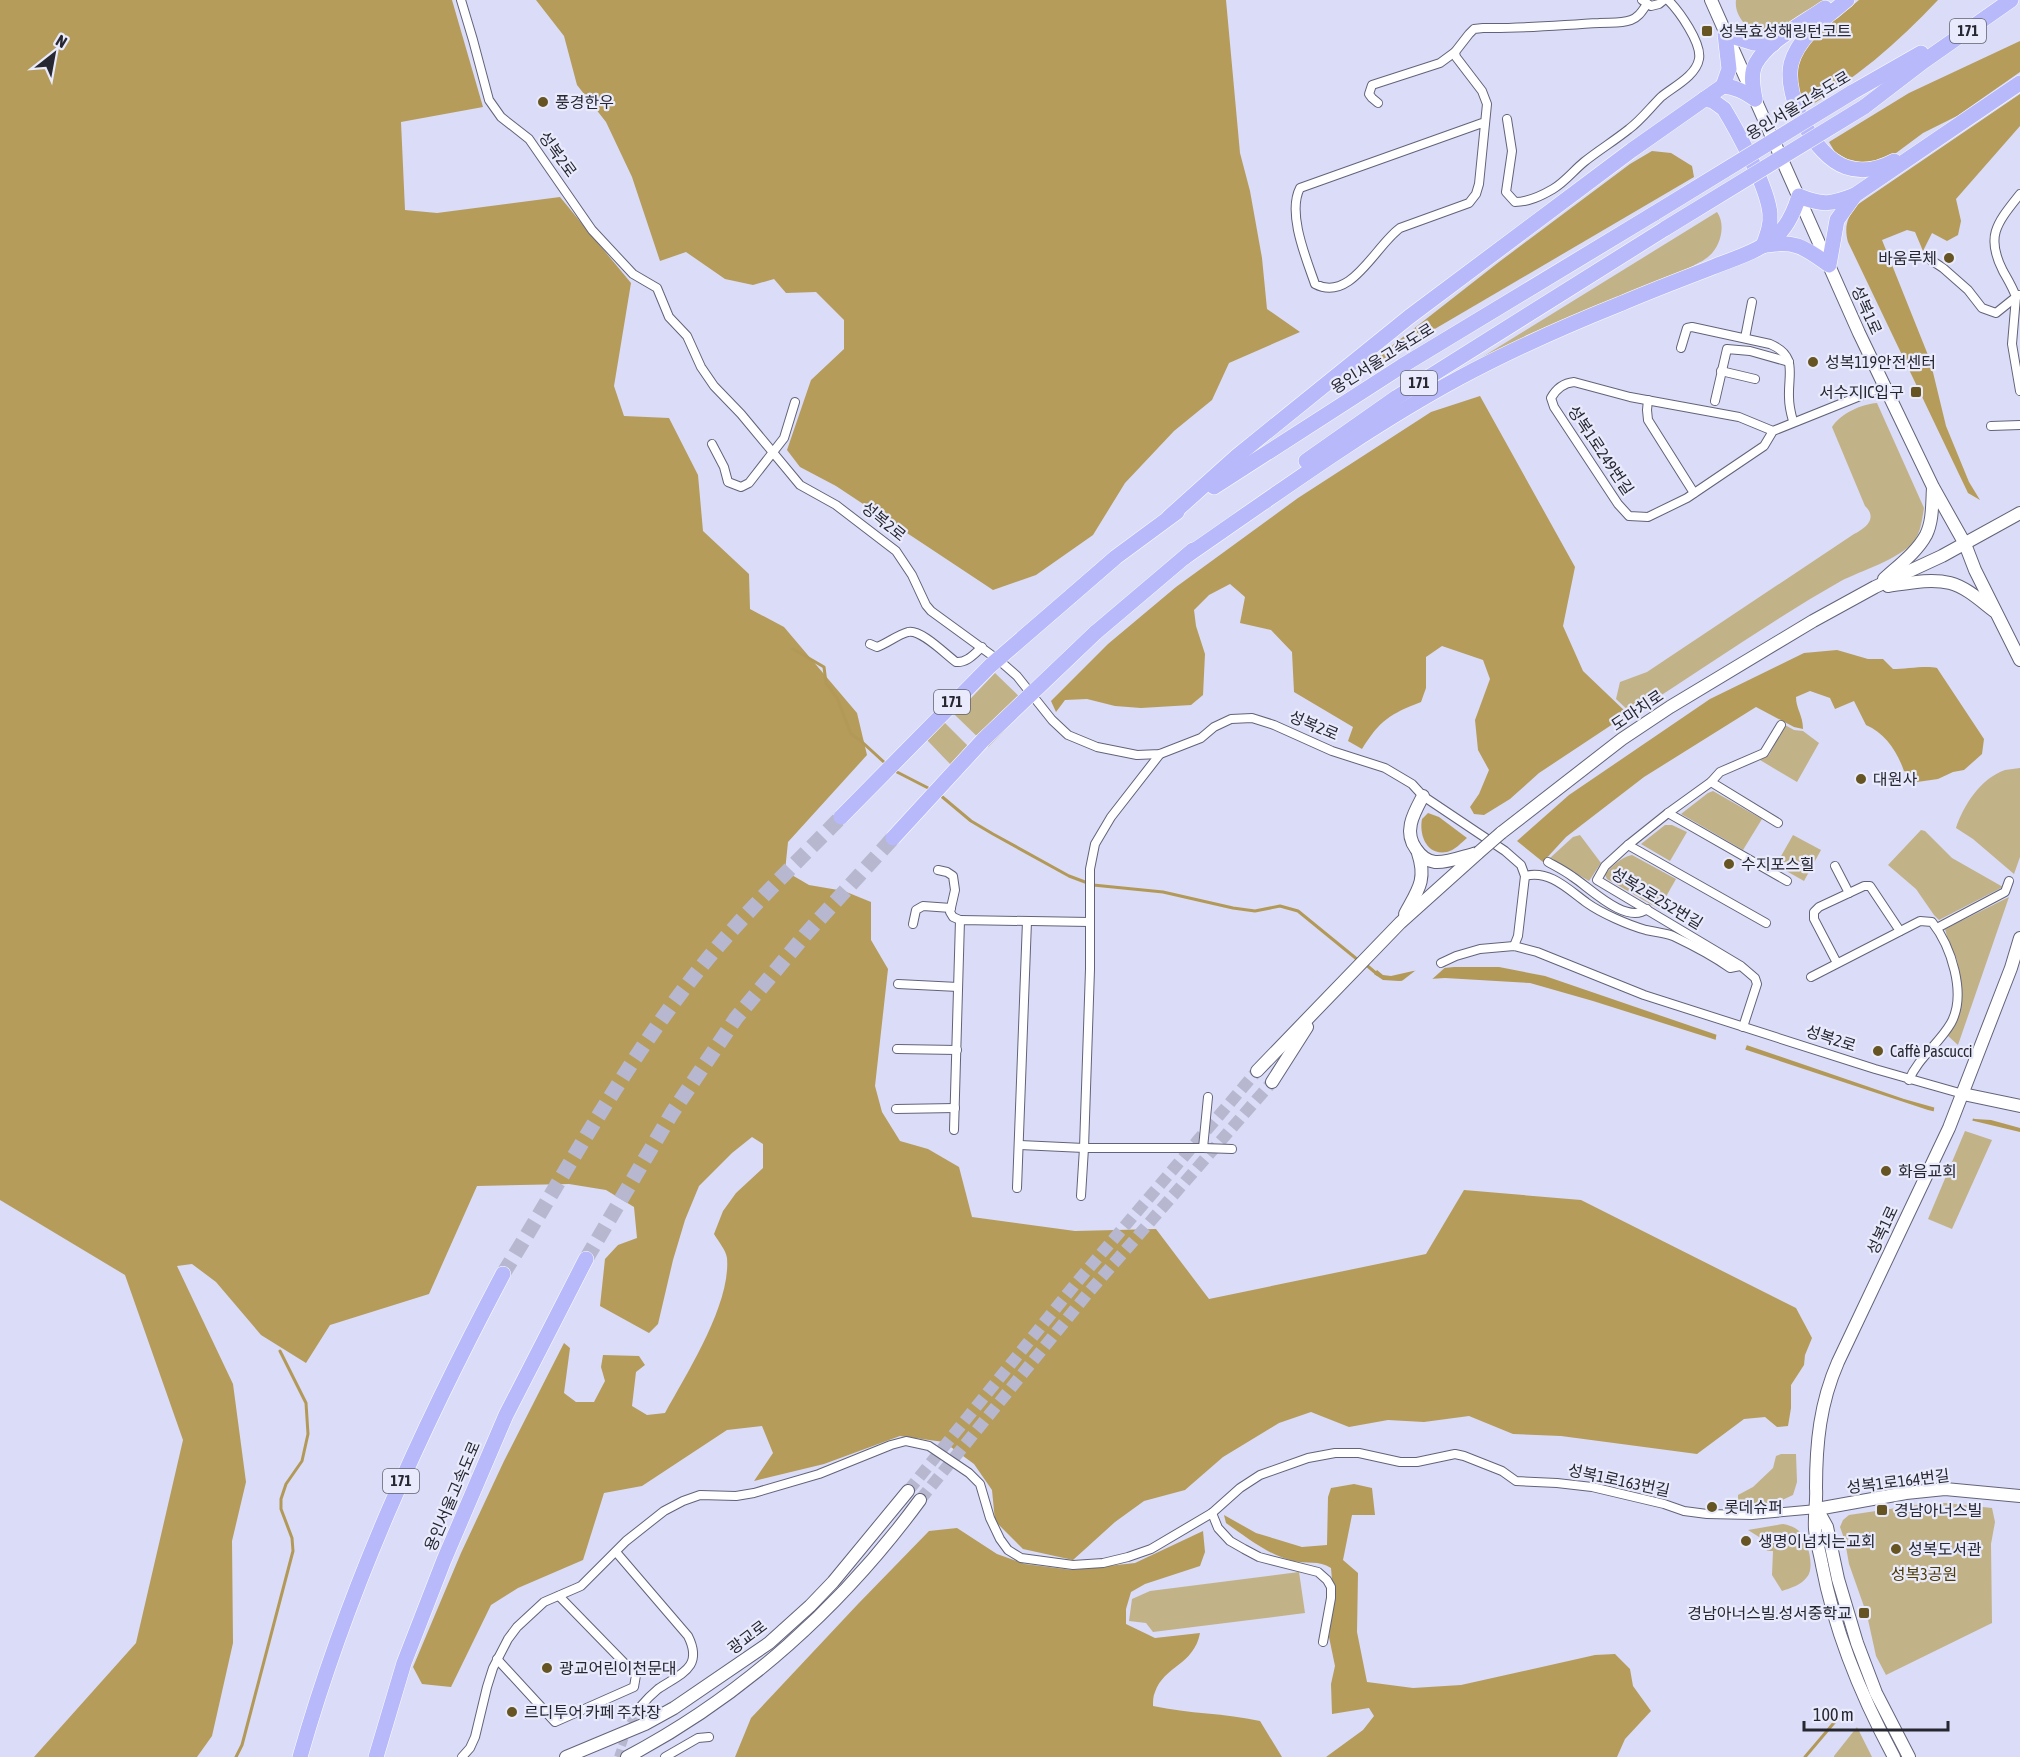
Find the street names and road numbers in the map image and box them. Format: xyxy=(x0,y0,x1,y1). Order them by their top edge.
road number: 171 xyxy=(1950,19,1986,43)
street label: 용인서울고속도로 xyxy=(1743,67,1853,143)
street label: 성복2로 xyxy=(536,128,581,180)
street label: 성복1로 xyxy=(1848,283,1886,338)
street label: 용인서울고속도로 xyxy=(1327,319,1437,397)
road number: 171 xyxy=(1401,371,1437,395)
street label: 성복1로249번길 xyxy=(1565,402,1637,498)
street label: 성복2로 xyxy=(858,498,910,544)
street label: 도마치로 xyxy=(1608,686,1667,734)
road number: 171 xyxy=(934,690,970,714)
street label: 성복2로 xyxy=(1287,707,1342,743)
street label: 성복2로252번길 xyxy=(1608,864,1706,932)
street label: 성복2로 xyxy=(1804,1021,1859,1055)
street label: 성복1로 xyxy=(1863,1203,1901,1257)
street label: 용인서울고속도로 xyxy=(421,1438,483,1554)
street label: 성복1로163번길 xyxy=(1566,1460,1672,1500)
street label: 성복1로164번길 xyxy=(1845,1466,1951,1496)
road number: 171 xyxy=(383,1469,419,1493)
street label: 광교로 xyxy=(724,1616,770,1657)

